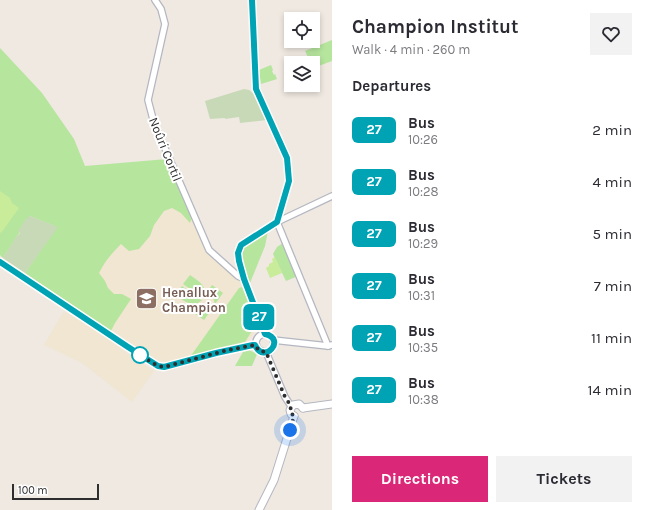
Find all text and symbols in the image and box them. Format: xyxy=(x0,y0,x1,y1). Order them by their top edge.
map controls xyxy=(284,12,320,92)
button: locate xyxy=(284,12,320,48)
button: heart xyxy=(590,13,632,55)
text: Champion Institut xyxy=(352,16,519,38)
text: Walk · 4 min · 260 m xyxy=(352,42,471,57)
button: layers xyxy=(284,56,320,92)
text: Departures xyxy=(352,77,431,95)
text: Bus xyxy=(408,114,435,132)
street label: Noûri Cortil xyxy=(146,115,185,183)
text: 27 xyxy=(366,121,382,138)
text: 2 min xyxy=(592,121,632,139)
text: 10:26 xyxy=(408,132,438,147)
text: Bus xyxy=(408,166,435,184)
text: 27 xyxy=(366,173,382,190)
text: 4 min xyxy=(593,173,632,191)
text: 10:28 xyxy=(408,184,439,199)
text: Bus xyxy=(408,218,435,236)
text: 27 xyxy=(366,225,382,242)
text: 5 min xyxy=(592,225,632,243)
text: 10:29 xyxy=(408,236,438,251)
text: Bus xyxy=(408,270,435,288)
text: 27 xyxy=(366,277,382,294)
text: 7 min xyxy=(594,277,632,295)
place label: Henallux Champion xyxy=(162,285,226,315)
school or university icon: Henallux Champion xyxy=(133,286,159,312)
text: 10:31 xyxy=(408,288,435,303)
line badge: 27 xyxy=(241,304,277,330)
text: 27 xyxy=(251,308,267,325)
text: Bus xyxy=(408,322,435,340)
text: 27 xyxy=(366,329,382,346)
text: 11 min xyxy=(591,329,632,347)
text: 10:35 xyxy=(408,340,438,355)
unlabelled marker xyxy=(131,346,149,364)
text: Bus xyxy=(408,374,435,392)
text: 27 xyxy=(366,381,382,398)
text: 14 min xyxy=(588,381,632,399)
text: 10:38 xyxy=(408,392,439,407)
your location xyxy=(280,420,300,440)
button: Directions xyxy=(352,456,488,502)
button: Tickets xyxy=(496,456,632,502)
scale bar xyxy=(12,482,99,501)
text: 100 m xyxy=(18,484,48,497)

